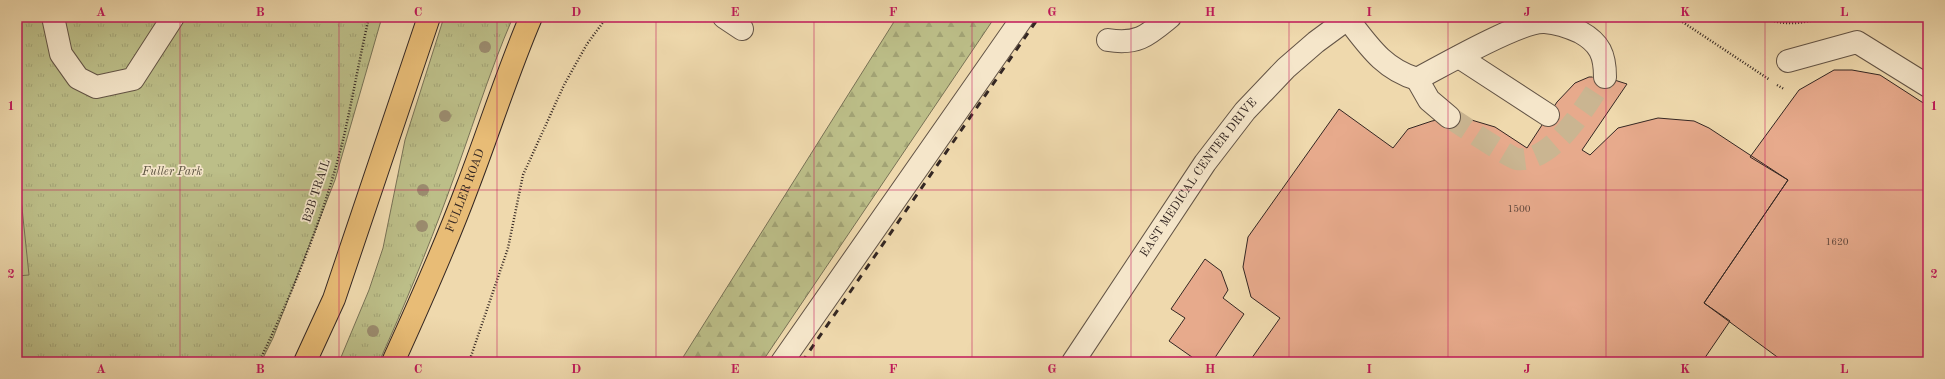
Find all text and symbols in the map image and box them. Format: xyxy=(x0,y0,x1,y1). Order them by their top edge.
text: A xyxy=(96,6,106,19)
text: B xyxy=(255,6,265,19)
text: C xyxy=(414,6,422,19)
text: D xyxy=(571,6,581,19)
text: E xyxy=(731,6,740,19)
text: F xyxy=(889,6,898,19)
text: G xyxy=(1047,6,1057,19)
text: H xyxy=(1205,6,1216,19)
text: I xyxy=(1366,6,1372,19)
text: J xyxy=(1523,6,1531,19)
text: K xyxy=(1680,6,1690,19)
text: L xyxy=(1840,6,1849,19)
street label: EAST MEDICAL CENTER DRIVE xyxy=(1138,96,1259,259)
text: 1 xyxy=(7,100,15,113)
text: 1 xyxy=(1930,100,1938,113)
street label: FULLER ROAD xyxy=(444,147,487,234)
street label: B2B TRAIL xyxy=(301,158,333,224)
park label: Fuller Park xyxy=(141,166,202,178)
house number: 1500 xyxy=(1507,204,1531,214)
house number: 1620 xyxy=(1825,237,1849,247)
text: 2 xyxy=(7,268,15,281)
text: 2 xyxy=(1930,268,1938,281)
text: A xyxy=(96,363,106,376)
text: B xyxy=(255,363,265,376)
text: C xyxy=(414,363,422,376)
text: D xyxy=(571,363,581,376)
text: E xyxy=(731,363,740,376)
text: F xyxy=(889,363,898,376)
text: G xyxy=(1047,363,1057,376)
text: H xyxy=(1205,363,1216,376)
text: I xyxy=(1366,363,1372,376)
text: J xyxy=(1523,363,1531,376)
text: K xyxy=(1680,363,1690,376)
text: L xyxy=(1840,363,1849,376)

